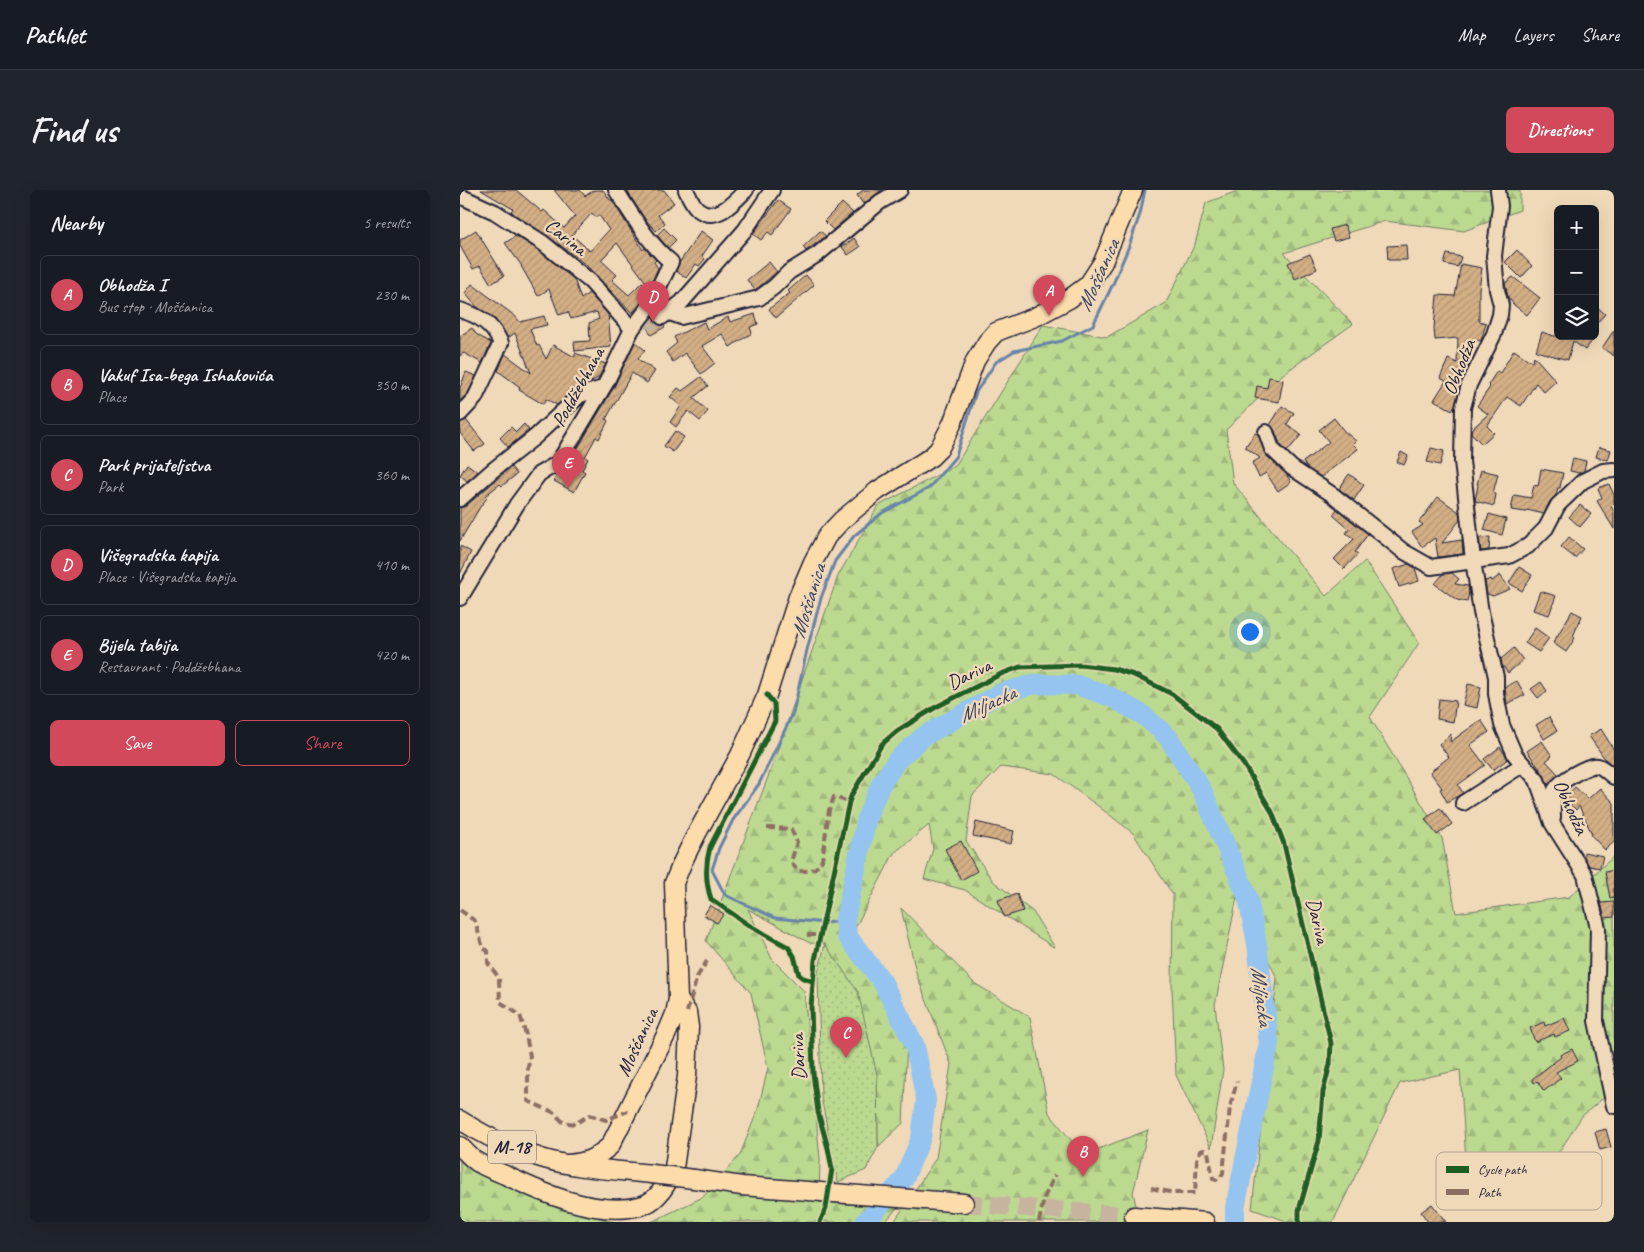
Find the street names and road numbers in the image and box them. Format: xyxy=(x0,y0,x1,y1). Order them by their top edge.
street label: Carina xyxy=(540,213,593,262)
street label: Obhodža xyxy=(1437,334,1482,398)
street label: Poddžebhana xyxy=(546,341,611,431)
street label: Dariva xyxy=(943,652,997,695)
street label: Obhodža xyxy=(1547,776,1595,840)
street label: Dariva xyxy=(1301,896,1336,948)
street label: Mošćanica xyxy=(610,1002,664,1080)
street label: Dariva xyxy=(784,1032,812,1081)
road number: M-18 xyxy=(488,1130,536,1164)

